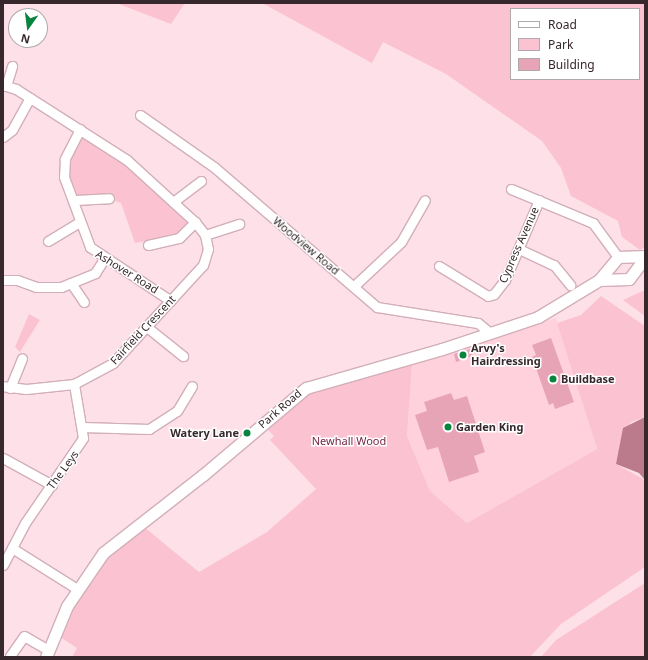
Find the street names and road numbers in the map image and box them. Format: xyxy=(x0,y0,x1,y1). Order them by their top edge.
street label: Cypress Avenue xyxy=(496,205,542,285)
street label: Woodview Road xyxy=(270,214,342,278)
street label: Ashover Road xyxy=(93,248,161,296)
street label: Fairfield Crescent xyxy=(108,293,178,367)
street label: Park Road xyxy=(256,387,304,431)
street label: The Leys xyxy=(45,448,81,492)

